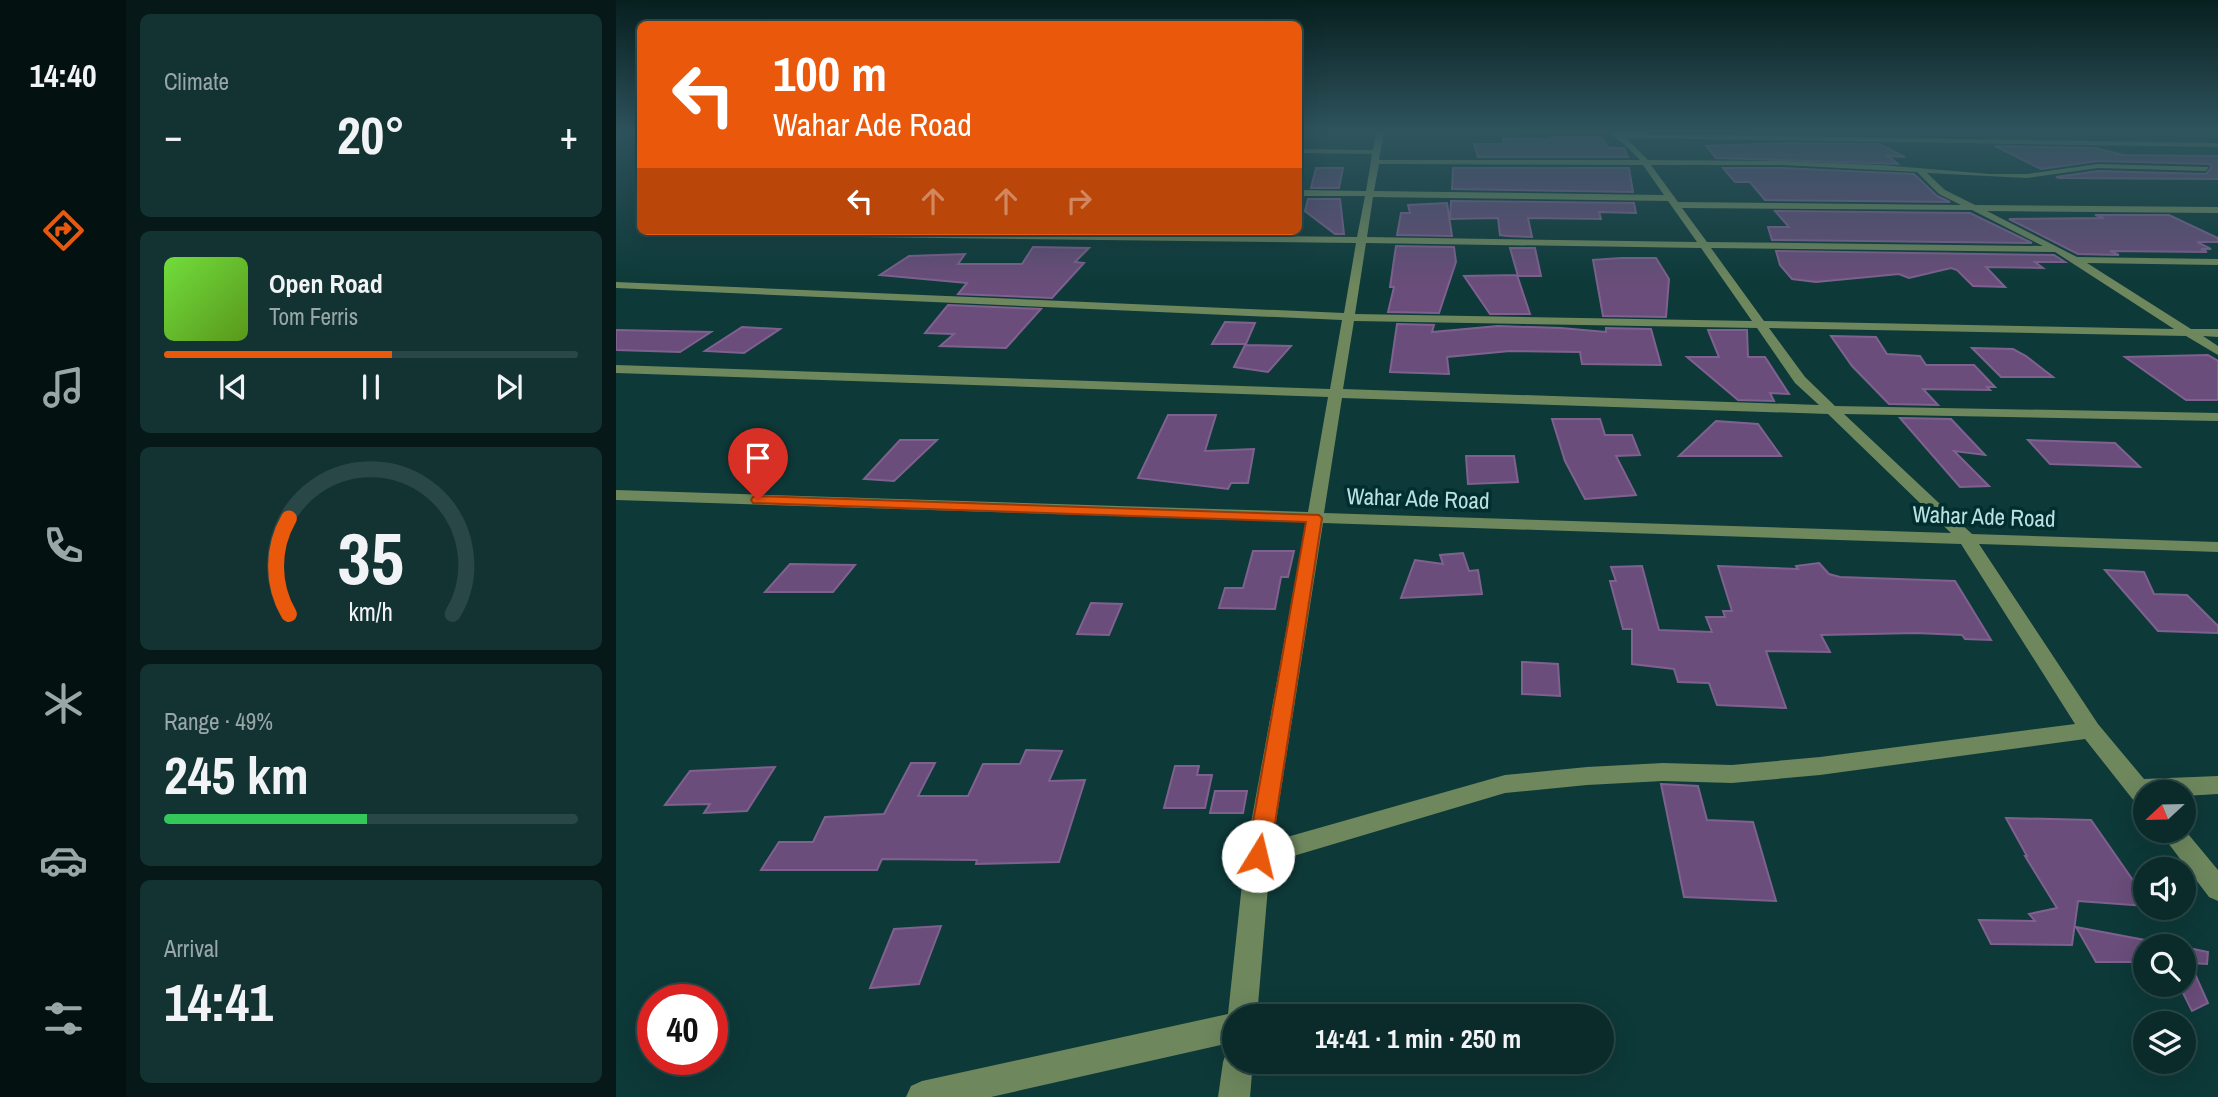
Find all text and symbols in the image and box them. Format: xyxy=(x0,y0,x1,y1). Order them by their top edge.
text: 100 m xyxy=(773,40,887,106)
icon: left xyxy=(658,49,749,140)
text: 14:40 xyxy=(29,54,97,97)
text: Climate xyxy=(164,66,229,97)
text: 20° xyxy=(337,100,405,170)
text: Wahar Ade Road xyxy=(773,103,972,146)
text: − xyxy=(164,110,182,161)
text: + xyxy=(560,110,578,161)
icon: left xyxy=(841,182,879,220)
icon: ahead xyxy=(914,182,952,220)
icon: ahead xyxy=(987,182,1025,220)
icon: right xyxy=(1060,182,1098,220)
icon: directions xyxy=(39,206,88,255)
text: Open Road xyxy=(269,266,383,301)
text: Tom Ferris xyxy=(269,301,358,332)
icon: music xyxy=(39,363,88,412)
icon: previous xyxy=(214,368,252,406)
icon: pause xyxy=(352,368,390,406)
icon: next xyxy=(490,368,528,406)
pin xyxy=(728,428,788,500)
icon: arrive xyxy=(739,439,777,477)
street label: Wahar Ade Road xyxy=(1346,480,1490,516)
street label: Wahar Ade Road xyxy=(1912,498,2056,534)
text: 35 xyxy=(338,510,404,608)
icon: phone xyxy=(39,521,88,570)
text: km/h xyxy=(349,595,393,629)
icon: climate xyxy=(39,679,88,728)
text: Range · 49% xyxy=(164,706,273,737)
text: 245 km xyxy=(164,740,309,810)
north arrow xyxy=(2133,780,2196,844)
map controls xyxy=(2133,780,2196,1074)
position arrow xyxy=(1221,819,1295,893)
icon: car xyxy=(39,836,88,885)
button: sound xyxy=(2133,857,2196,920)
text: Arrival xyxy=(164,933,219,964)
button: search xyxy=(2133,934,2196,997)
text: 14:41 xyxy=(164,967,273,1037)
speed limit sign: 40 xyxy=(637,984,728,1075)
icon: filters xyxy=(39,994,88,1043)
button: layers xyxy=(2133,1011,2196,1074)
text: 14:41 · 1 min · 250 m xyxy=(1315,1021,1521,1056)

